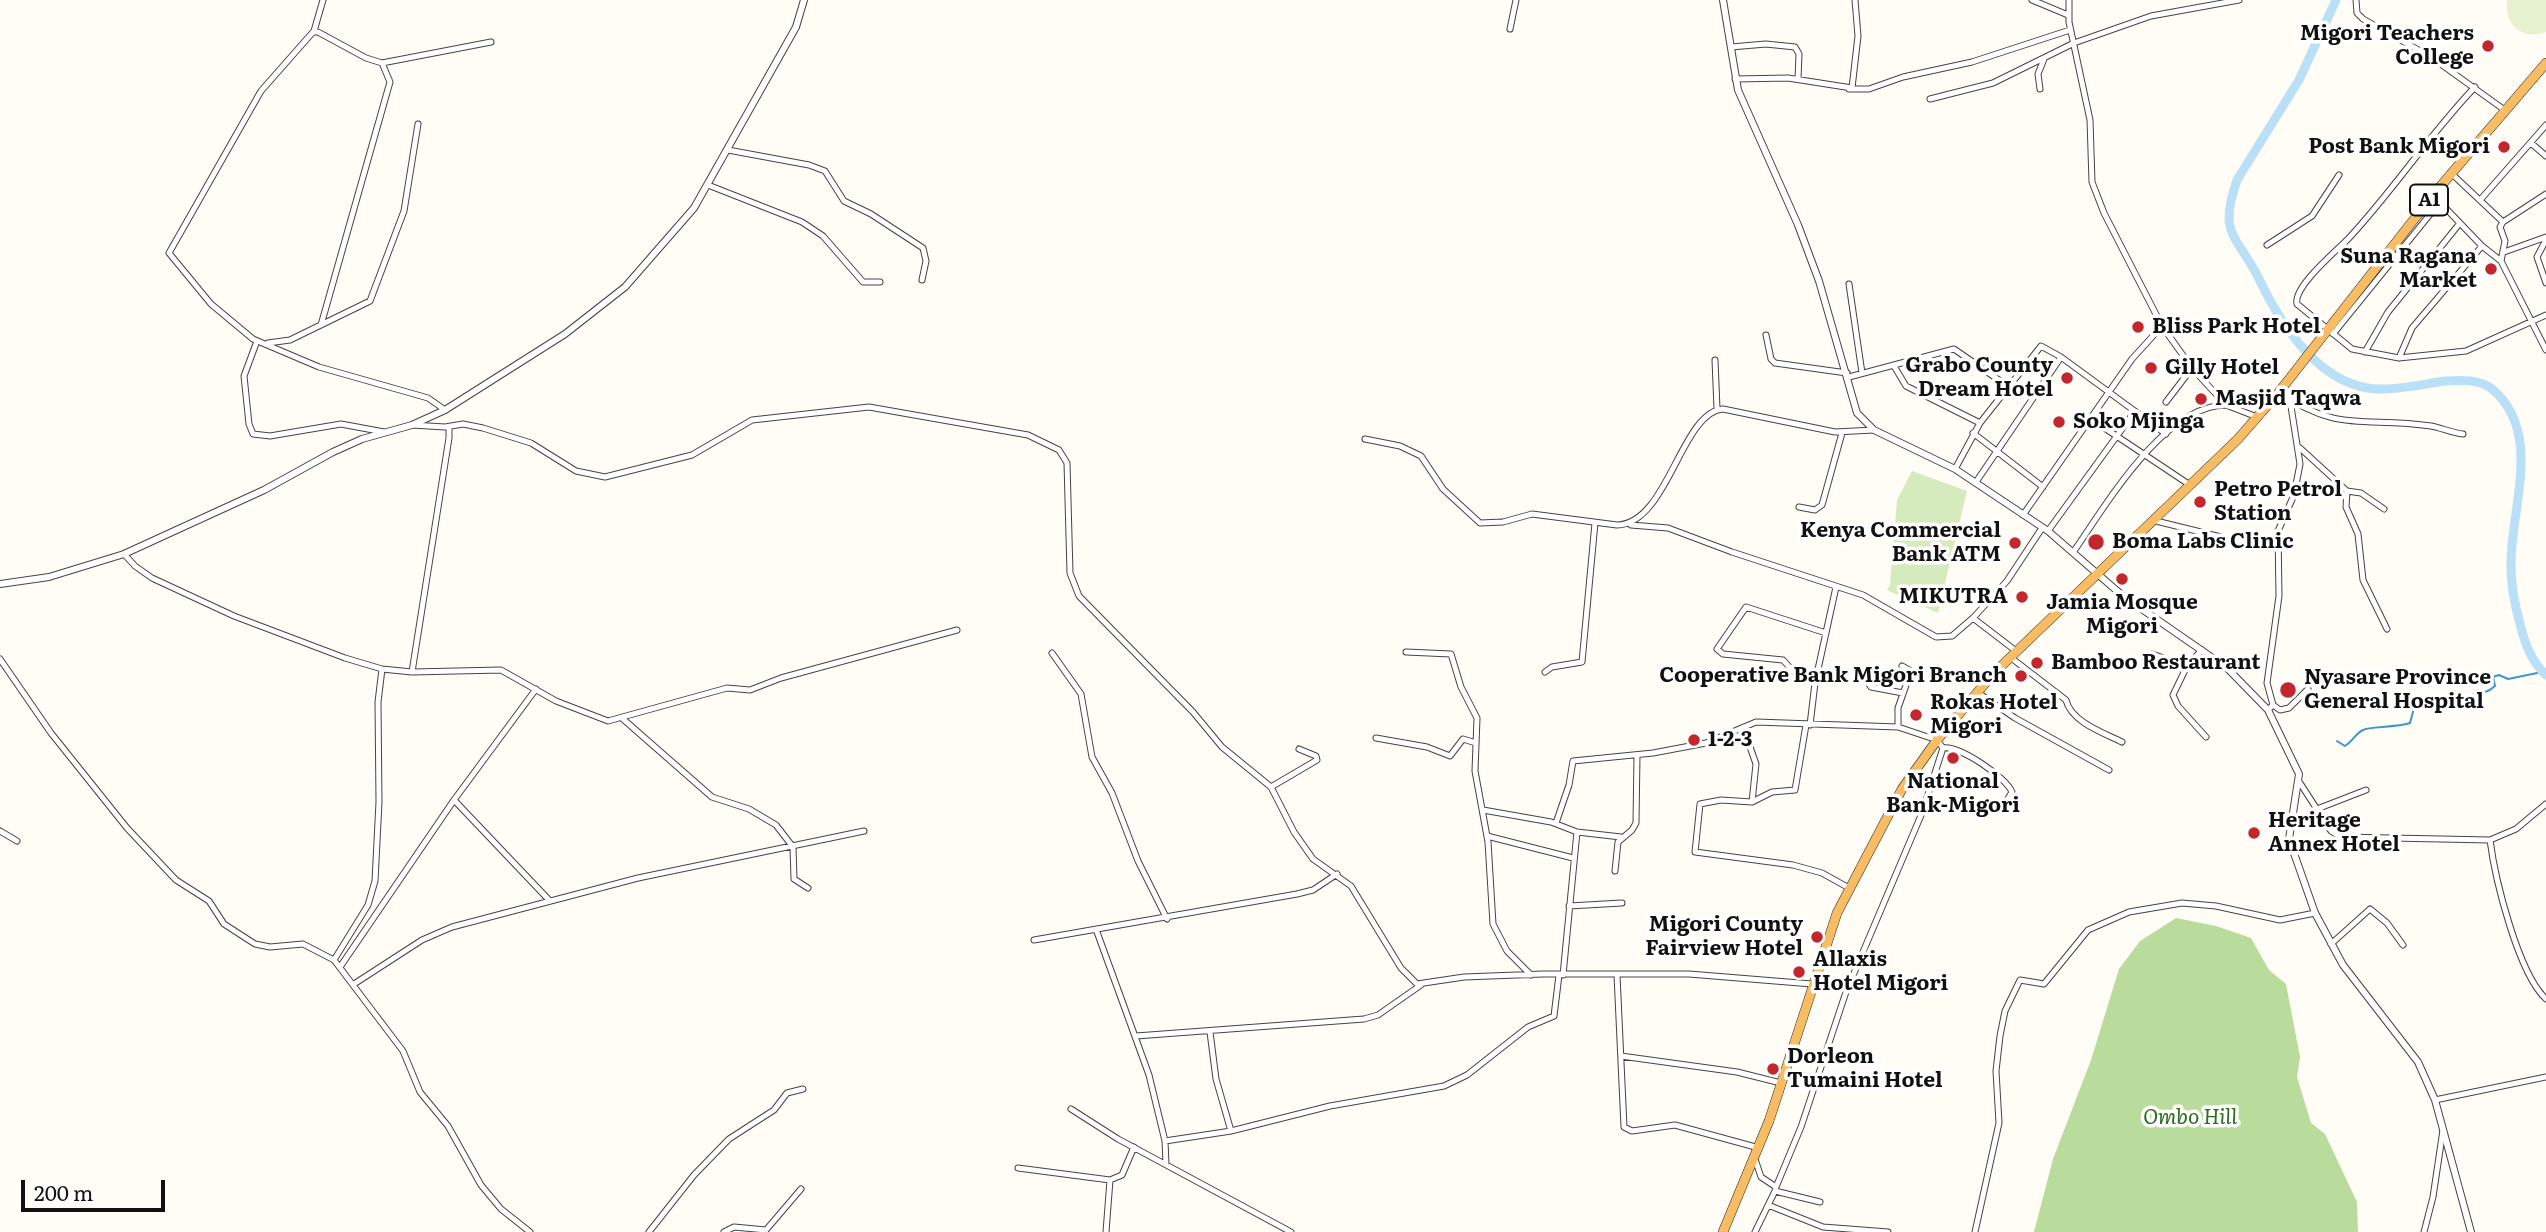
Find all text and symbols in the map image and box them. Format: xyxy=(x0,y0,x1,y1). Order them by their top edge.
place label: Migori Teachers College xyxy=(2300,21,2474,71)
marker: Migori Teachers College xyxy=(2480,38,2496,54)
place label: Post Bank Migori xyxy=(2308,134,2490,160)
marker: Post Bank Migori xyxy=(2496,139,2512,155)
road number: A1 xyxy=(2410,184,2448,216)
place label: Suna Ragana Market xyxy=(2340,244,2477,294)
marker: Suna Ragana Market xyxy=(2483,261,2499,277)
place label: Bliss Park Hotel xyxy=(2152,314,2321,340)
marker: Bliss Park Hotel xyxy=(2130,319,2146,335)
place label: Grabo County Dream Hotel xyxy=(1905,353,2053,403)
place label: Gilly Hotel xyxy=(2165,355,2279,381)
marker: Gilly Hotel xyxy=(2143,360,2159,376)
marker: Grabo County Dream Hotel xyxy=(2059,370,2075,386)
place label: Masjid Taqwa xyxy=(2215,386,2361,412)
marker: Masjid Taqwa xyxy=(2193,391,2209,407)
place label: Soko Mjinga xyxy=(2073,409,2205,435)
marker: Soko Mjinga xyxy=(2051,414,2067,430)
place label: Petro Petrol Station xyxy=(2214,477,2342,527)
marker: Petro Petrol Station xyxy=(2192,494,2208,510)
place label: Kenya Commercial Bank ATM xyxy=(1800,518,2001,568)
place label: Boma Labs Clinic xyxy=(2112,529,2294,555)
marker: Boma Labs Clinic xyxy=(2086,532,2106,552)
marker: Kenya Commercial Bank ATM xyxy=(2007,535,2023,551)
marker: Jamia Mosque Migori xyxy=(2114,571,2130,587)
place label: MIKUTRA xyxy=(1899,584,2008,610)
marker: MIKUTRA xyxy=(2014,589,2030,605)
place label: Jamia Mosque Migori xyxy=(2046,590,2198,640)
place label: Bamboo Restaurant xyxy=(2051,650,2260,676)
marker: Bamboo Restaurant xyxy=(2029,655,2045,671)
place label: Cooperative Bank Migori Branch xyxy=(1659,663,2007,689)
place label: Nyasare Province General Hospital xyxy=(2304,665,2491,715)
marker: Cooperative Bank Migori Branch xyxy=(2013,668,2029,684)
marker: Nyasare Province General Hospital xyxy=(2278,680,2298,700)
place label: Rokas Hotel Migori xyxy=(1930,690,2058,740)
marker: Rokas Hotel Migori xyxy=(1908,707,1924,723)
place label: 1-2-3 xyxy=(1708,727,1752,753)
marker: 1-2-3 xyxy=(1686,732,1702,748)
marker: National Bank-Migori xyxy=(1945,750,1961,766)
place label: National Bank-Migori xyxy=(1886,769,2020,819)
place label: Heritage Annex Hotel xyxy=(2268,808,2400,858)
marker: Heritage Annex Hotel xyxy=(2246,825,2262,841)
place label: Migori County Fairview Hotel xyxy=(1645,912,1803,962)
marker: Migori County Fairview Hotel xyxy=(1809,929,1825,945)
place label: Allaxis Hotel Migori xyxy=(1813,947,1948,997)
marker: Allaxis Hotel Migori xyxy=(1791,964,1807,980)
place label: Dorleon Tumaini Hotel xyxy=(1787,1044,1943,1094)
marker: Dorleon Tumaini Hotel xyxy=(1765,1061,1781,1077)
park label: Ombo Hill xyxy=(2143,1105,2237,1131)
scale bar xyxy=(24,1166,168,1210)
text: 200 m xyxy=(34,1176,94,1207)

